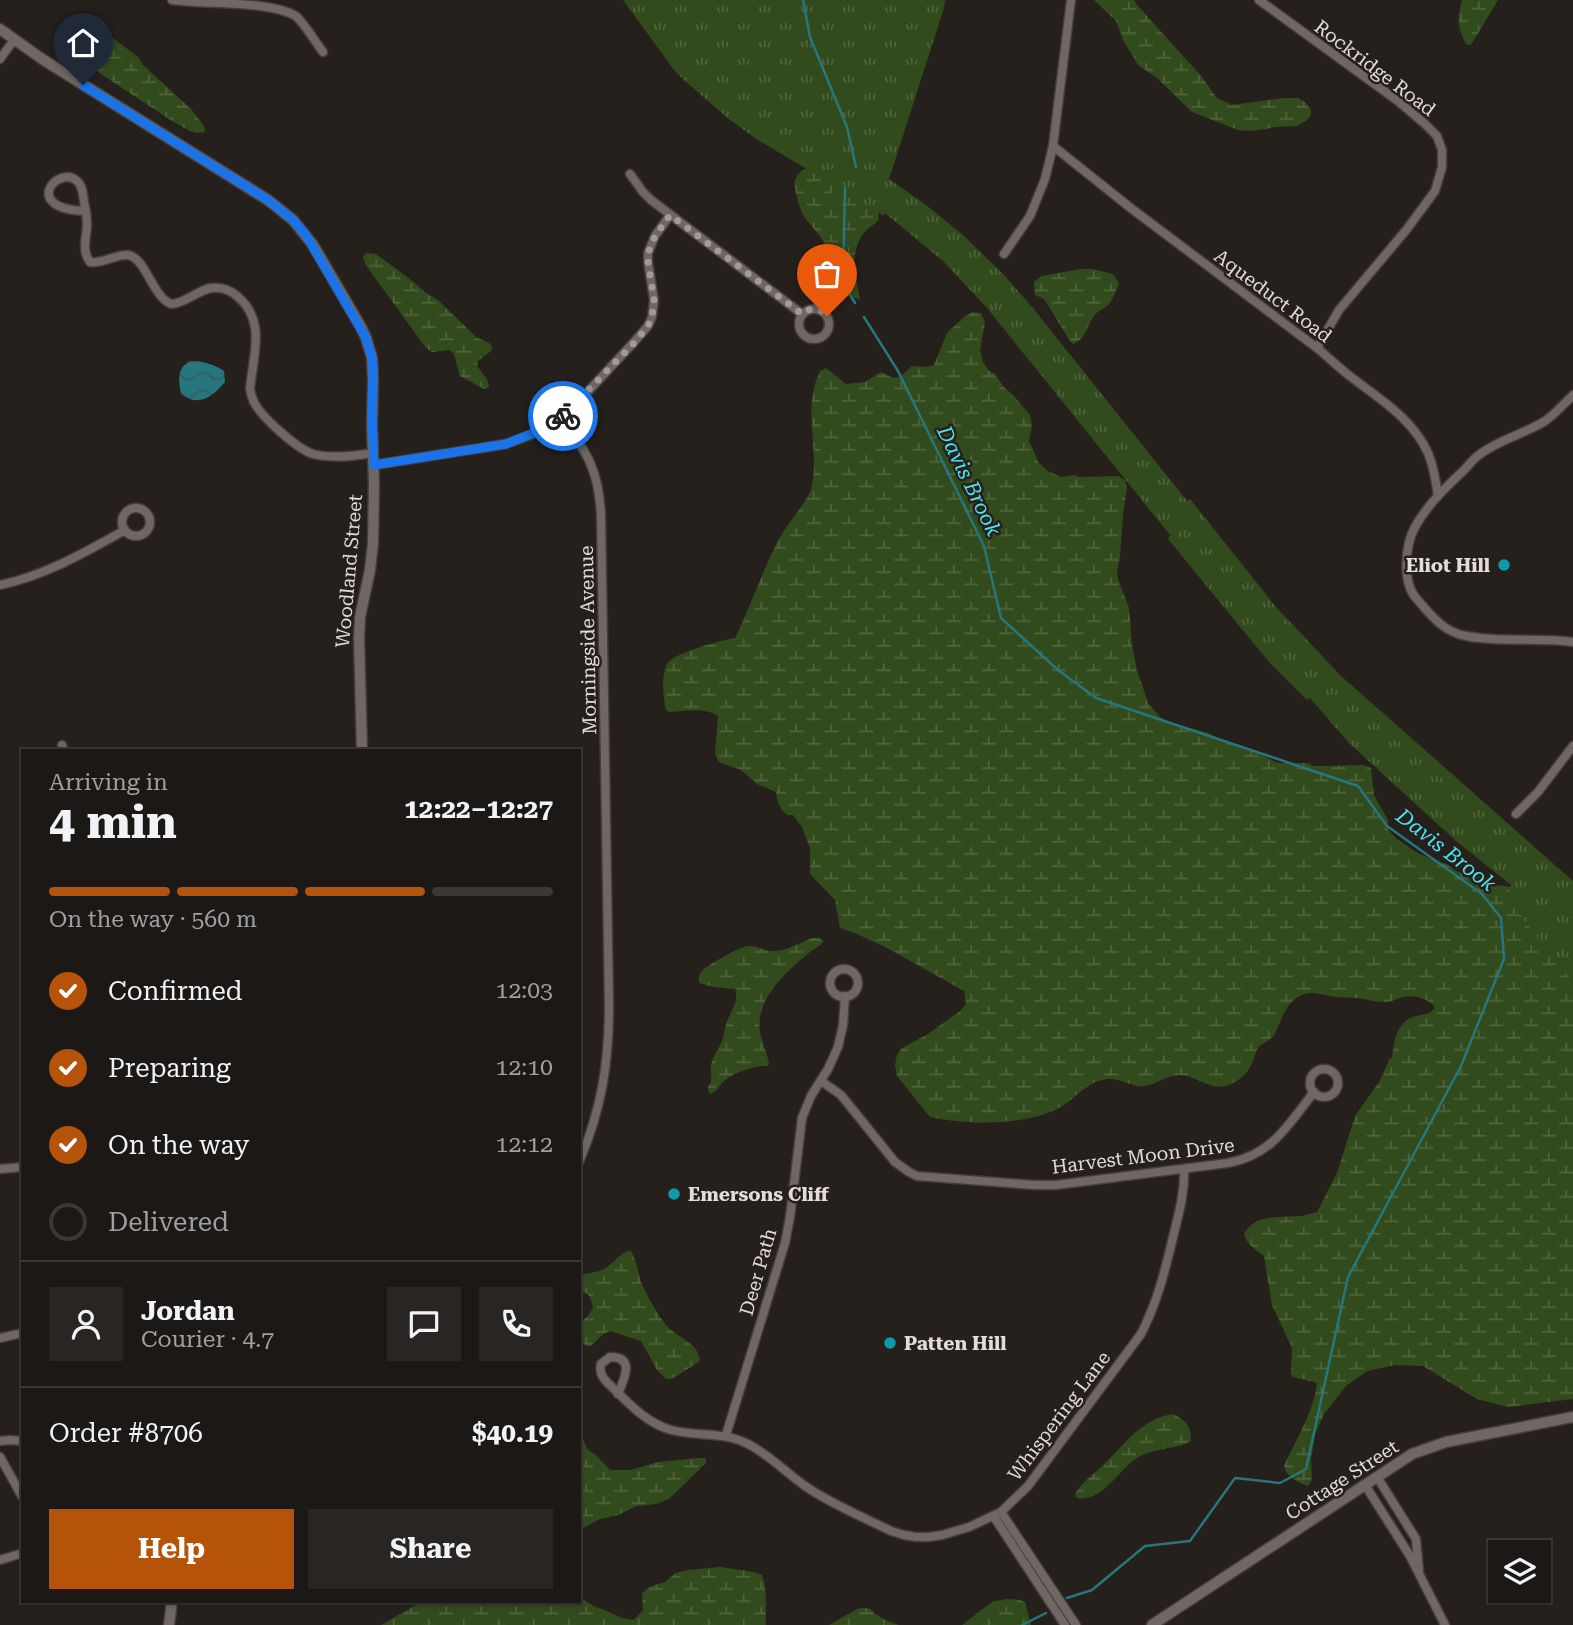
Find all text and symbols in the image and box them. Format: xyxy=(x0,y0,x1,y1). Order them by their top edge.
pin xyxy=(53,13,113,85)
street label: Rockridge Road xyxy=(1310,15,1440,121)
icon: home xyxy=(64,24,102,62)
pin xyxy=(797,244,857,316)
street label: Aqueduct Road xyxy=(1210,244,1336,348)
icon: bag xyxy=(808,255,846,293)
courier xyxy=(528,381,598,451)
icon: bike xyxy=(544,397,582,435)
water label: Davis Brook xyxy=(932,421,1006,541)
street label: Woodland Street xyxy=(331,493,367,649)
street label: Morningside Avenue xyxy=(575,545,601,735)
place label: Eliot Hill xyxy=(1406,554,1490,577)
marker: Eliot Hill xyxy=(1496,557,1512,573)
text: Arriving in xyxy=(49,769,168,796)
text: 12:22–12:27 xyxy=(404,794,553,824)
text: 4 min xyxy=(49,795,177,849)
water label: Davis Brook xyxy=(1391,803,1501,897)
text: On the way · 560 m xyxy=(49,906,257,933)
icon: check xyxy=(49,972,87,1010)
text: Confirmed xyxy=(108,976,243,1006)
text: 12:03 xyxy=(496,977,553,1004)
icon: check xyxy=(49,1049,87,1087)
text: Preparing xyxy=(108,1053,231,1083)
text: 12:10 xyxy=(496,1054,553,1081)
icon: check xyxy=(49,1126,87,1164)
text: On the way xyxy=(108,1130,249,1160)
text: 12:12 xyxy=(496,1131,553,1158)
street label: Harvest Moon Drive xyxy=(1050,1133,1236,1179)
place label: Emersons Cliff xyxy=(688,1183,830,1206)
marker: Emersons Cliff xyxy=(666,1186,682,1202)
text: Delivered xyxy=(108,1207,229,1237)
street label: Deer Path xyxy=(735,1226,781,1318)
button: person xyxy=(49,1287,123,1361)
button: chat xyxy=(387,1287,461,1361)
button: phone xyxy=(479,1287,553,1361)
text: Jordan xyxy=(141,1296,235,1326)
text: Courier · 4.7 xyxy=(141,1326,274,1353)
place label: Patten Hill xyxy=(904,1332,1007,1355)
marker: Patten Hill xyxy=(882,1335,898,1351)
street label: Whispering Lane xyxy=(1003,1347,1115,1485)
text: Order #8706 xyxy=(49,1418,203,1448)
text: $40.19 xyxy=(472,1418,553,1448)
street label: Cottage Street xyxy=(1281,1435,1403,1525)
button: Help xyxy=(49,1509,294,1589)
button: Share xyxy=(308,1509,553,1589)
map controls xyxy=(1488,1540,1551,1603)
button: layers xyxy=(1488,1540,1551,1603)

